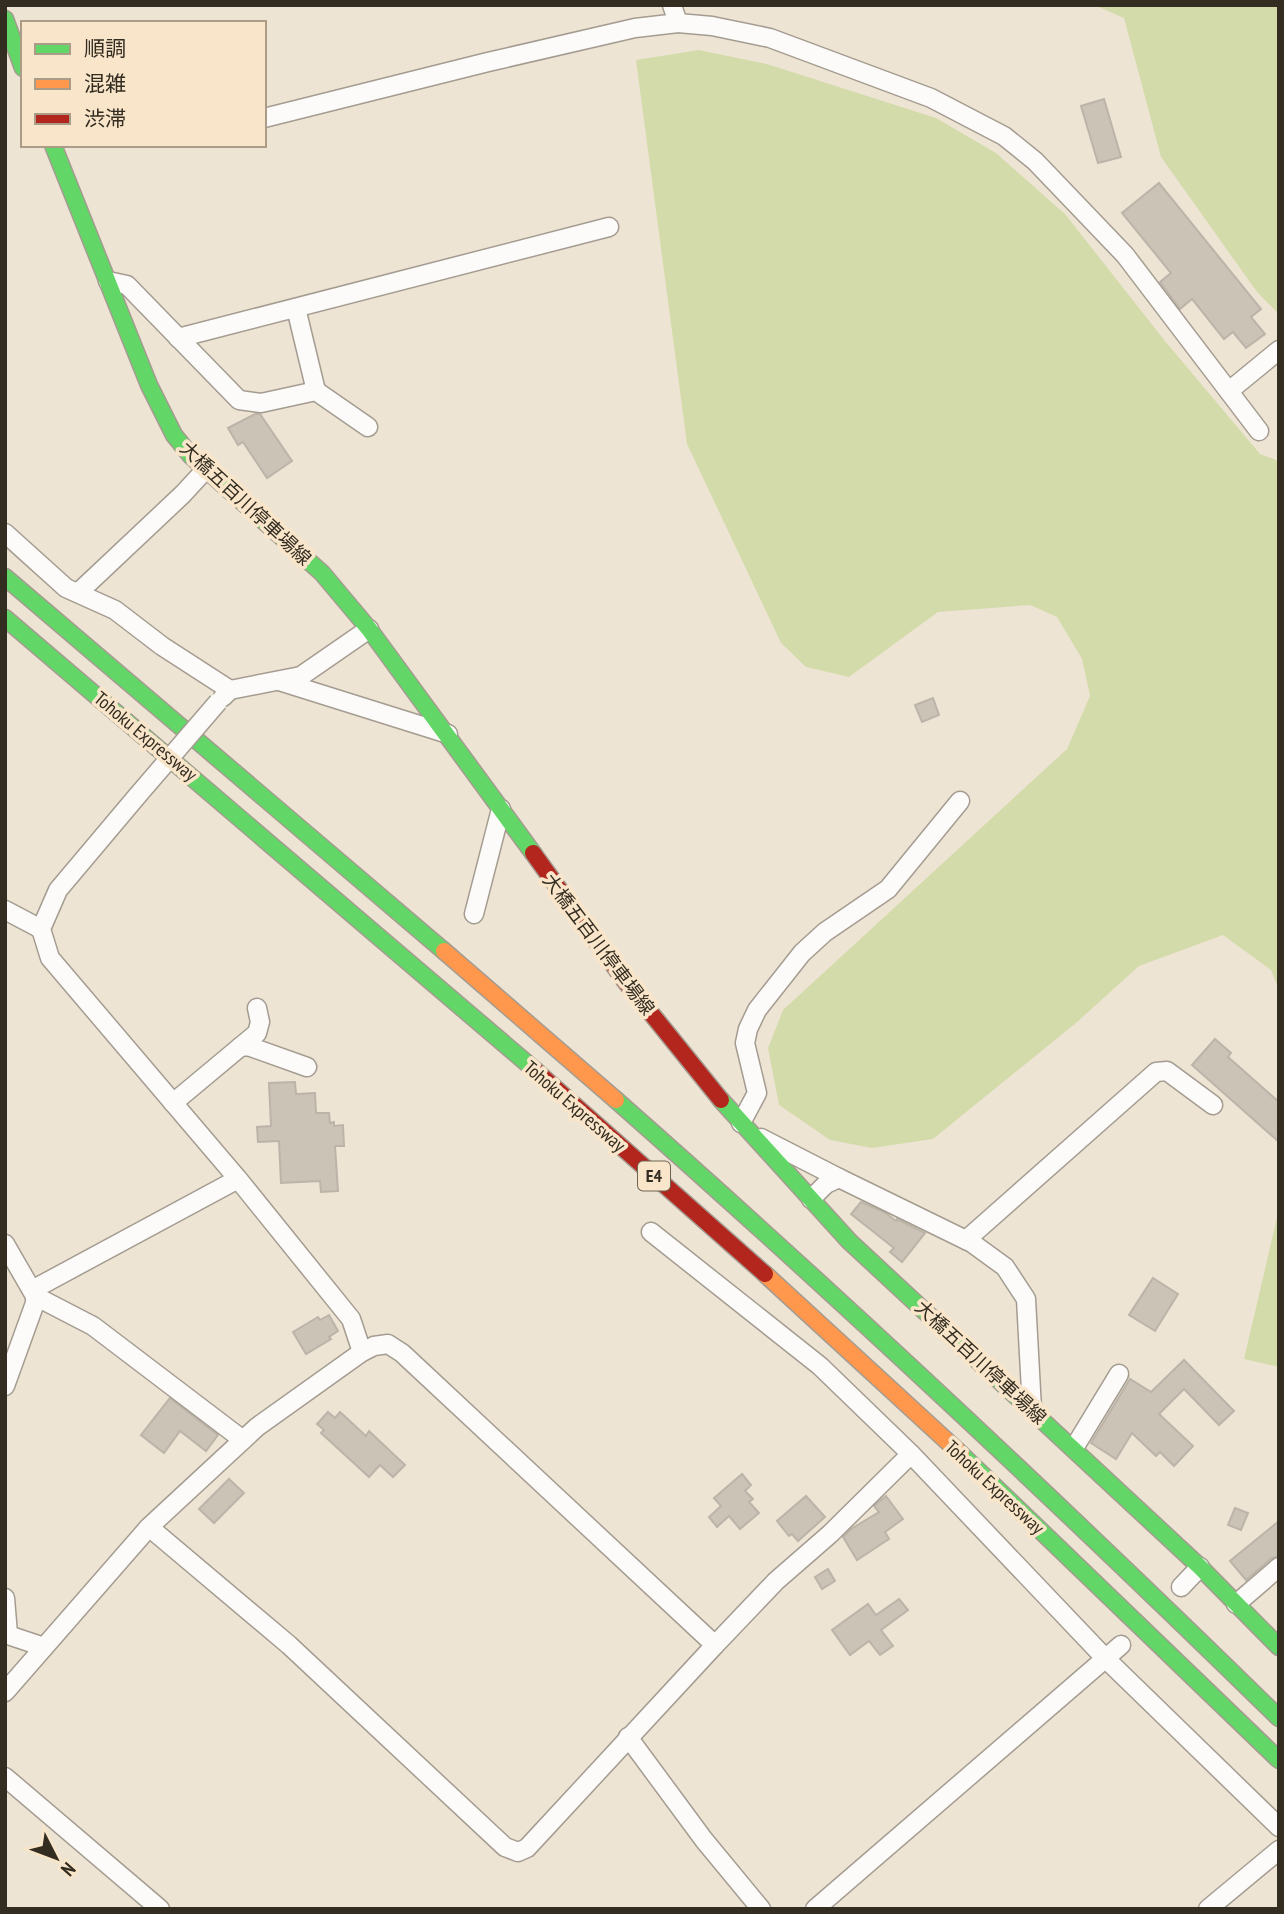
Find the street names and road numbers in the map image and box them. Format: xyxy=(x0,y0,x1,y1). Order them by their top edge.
street label: 大橋五百川停車場線 xyxy=(175,436,317,570)
street label: Tohoku Expressway xyxy=(90,686,203,787)
street label: 大橋五百川停車場線 xyxy=(538,868,660,1020)
street label: Tohoku Expressway xyxy=(519,1055,631,1157)
road number: E4 xyxy=(638,1162,670,1190)
street label: 大橋五百川停車場線 xyxy=(910,1295,1052,1429)
street label: Tohoku Expressway xyxy=(940,1435,1050,1540)

